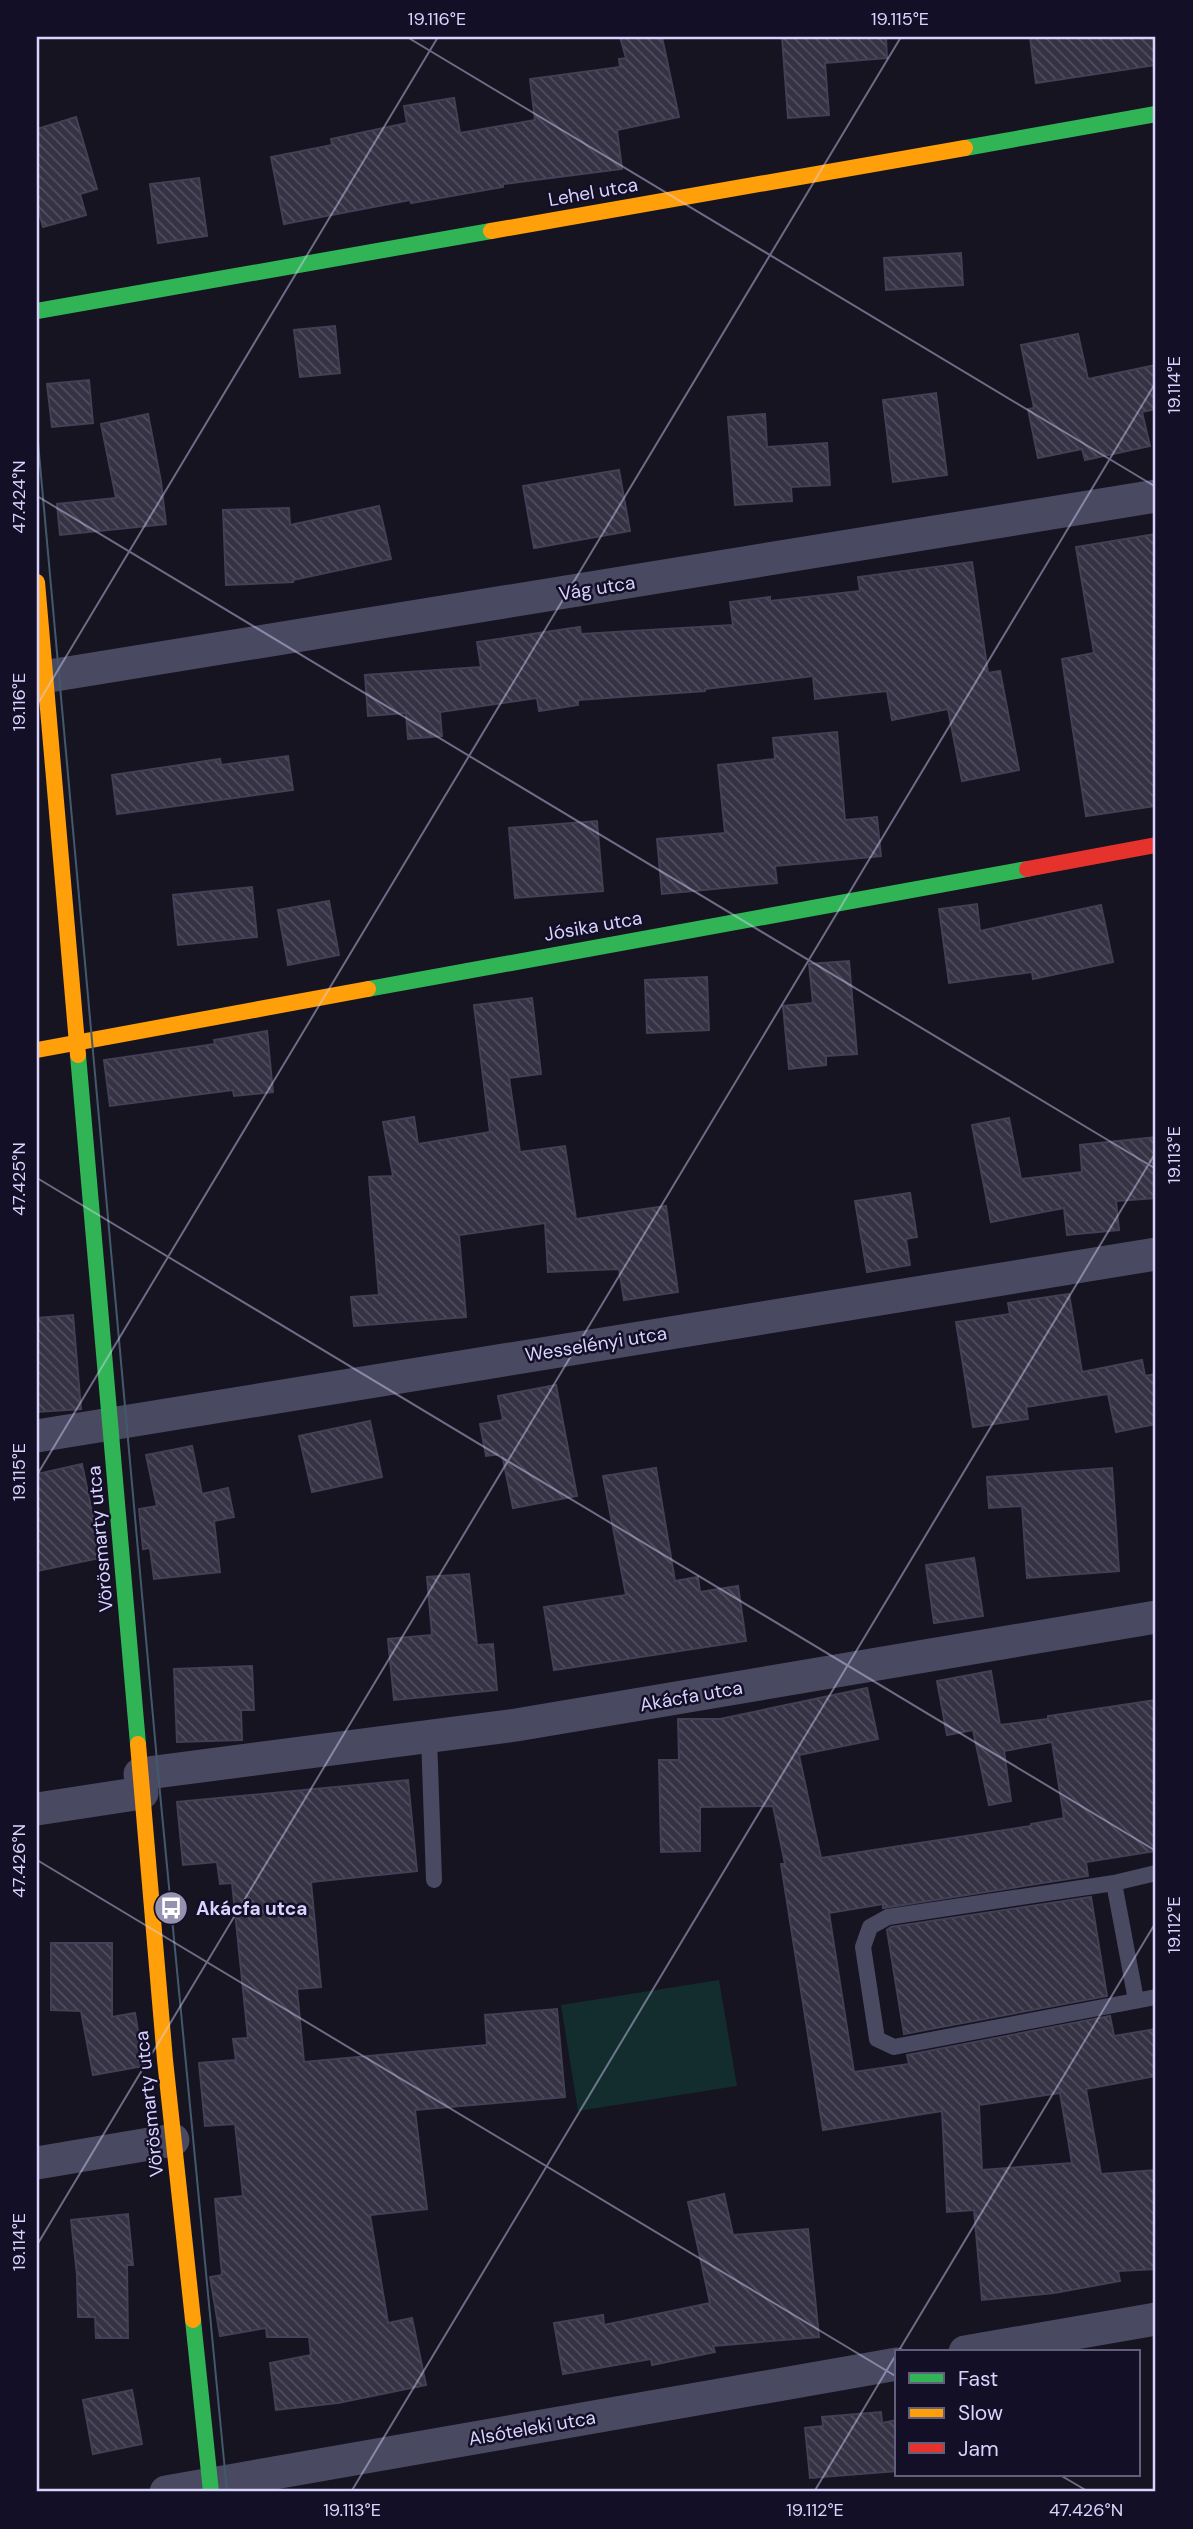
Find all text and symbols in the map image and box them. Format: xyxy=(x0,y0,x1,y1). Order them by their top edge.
text: 19.116°E xyxy=(408,7,466,31)
text: 19.115°E xyxy=(871,7,929,31)
street label: Lehel utca xyxy=(546,172,640,212)
text: 19.114°E xyxy=(1162,356,1186,414)
text: 47.424°N xyxy=(7,460,31,534)
street label: Vág utca xyxy=(557,570,637,606)
text: 19.116°E xyxy=(7,673,31,731)
street label: Jósika utca xyxy=(542,905,644,947)
text: 19.113°E xyxy=(1162,1126,1186,1184)
text: 47.425°N xyxy=(7,1142,31,1216)
street label: Wesselényi utca xyxy=(523,1320,669,1368)
text: 19.115°E xyxy=(7,1443,31,1501)
street label: Vörösmarty utca xyxy=(81,1465,119,1613)
street label: Akácfa utca xyxy=(638,1675,744,1717)
text: 47.426°N xyxy=(7,1824,31,1898)
bus stop icon: Akácfa utca xyxy=(152,1889,190,1927)
place label: Akácfa utca xyxy=(196,1896,307,1921)
text: 19.112°E xyxy=(1162,1896,1186,1954)
street label: Vörösmarty utca xyxy=(129,2030,169,2178)
text: 19.114°E xyxy=(7,2213,31,2271)
legend xyxy=(895,2350,1140,2476)
text: Fast xyxy=(958,2365,998,2393)
text: Slow xyxy=(958,2399,1003,2427)
street label: Alsóteleki utca xyxy=(466,2405,598,2451)
text: Jam xyxy=(958,2435,999,2463)
text: 19.113°E xyxy=(323,2498,381,2522)
text: 19.112°E xyxy=(786,2498,844,2522)
text: 47.426°N xyxy=(1049,2498,1123,2522)

